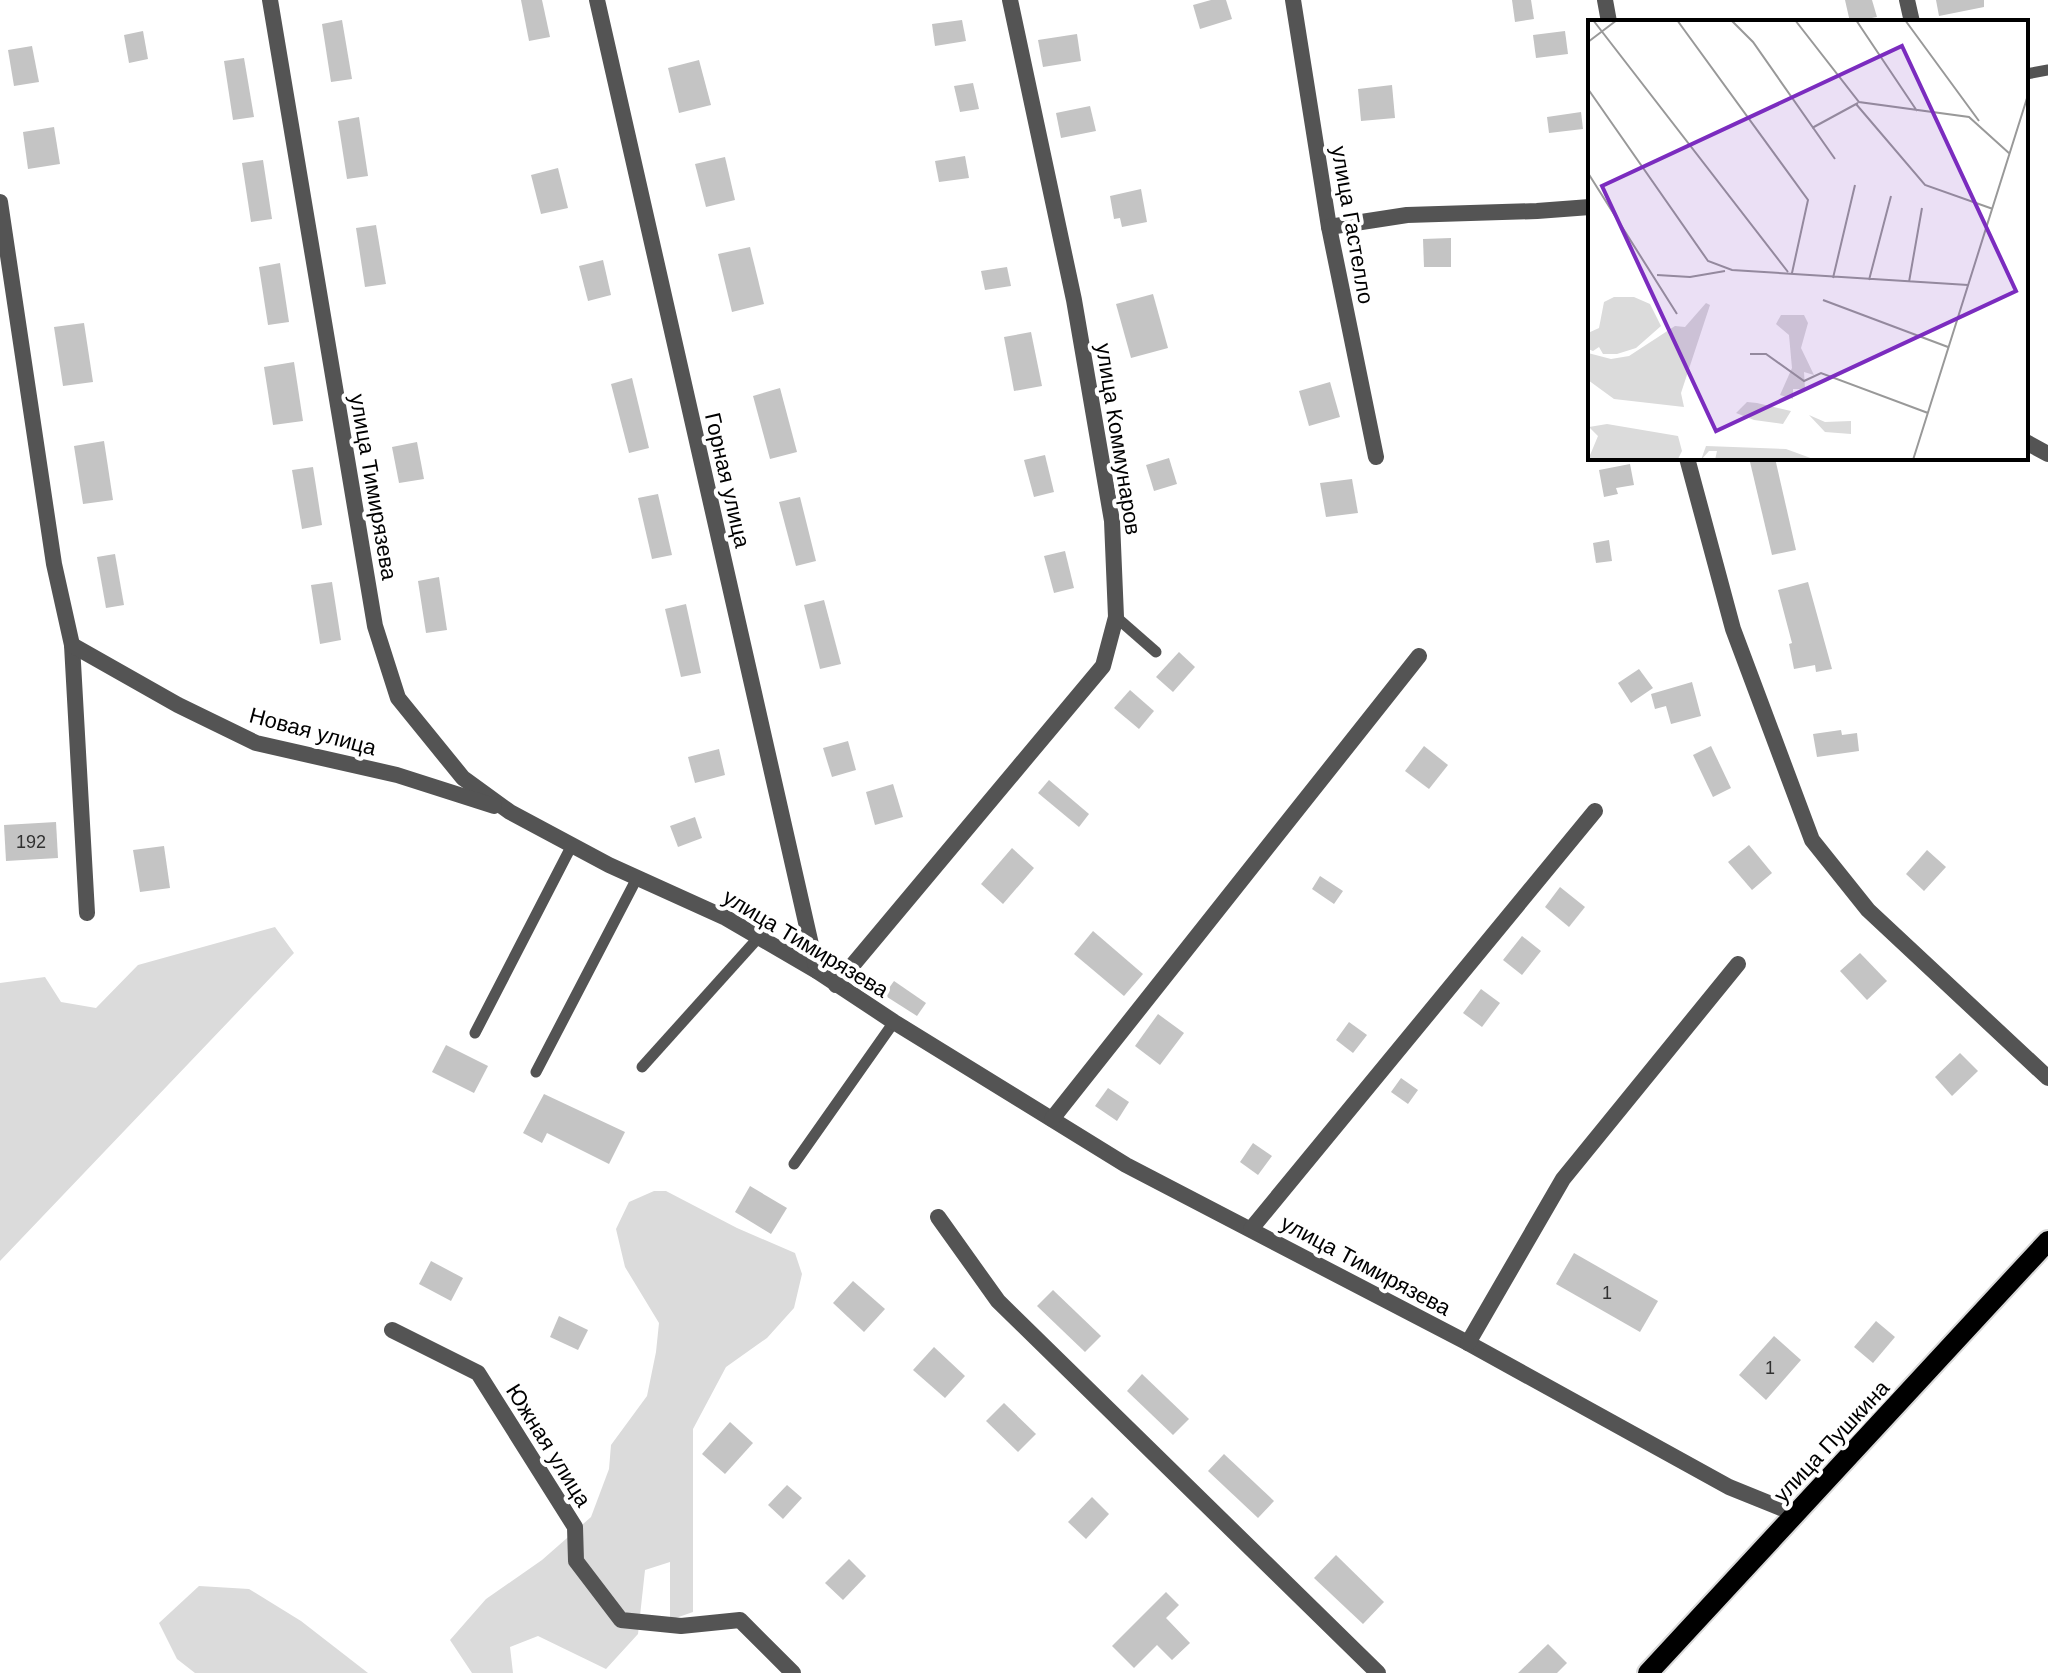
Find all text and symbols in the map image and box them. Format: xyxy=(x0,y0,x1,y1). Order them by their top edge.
inset map xyxy=(1588,20,2028,460)
street label: улица Гастелло xyxy=(1326,144,1379,306)
street label: улица Коммунаров xyxy=(1091,341,1146,537)
street label: улица Тимирязева xyxy=(345,392,402,583)
street label: Горная улица xyxy=(700,410,755,551)
street label: Новая улица xyxy=(247,703,380,761)
house number: 192 xyxy=(16,832,46,852)
street label: улица Тимирязева xyxy=(719,884,894,1003)
street label: улица Тимирязева xyxy=(1277,1210,1455,1321)
house number: 1 xyxy=(1602,1283,1612,1303)
house number: 1 xyxy=(1765,1358,1775,1378)
street label: улица Пушкина xyxy=(1769,1375,1895,1507)
street label: Южная улица xyxy=(501,1379,597,1512)

